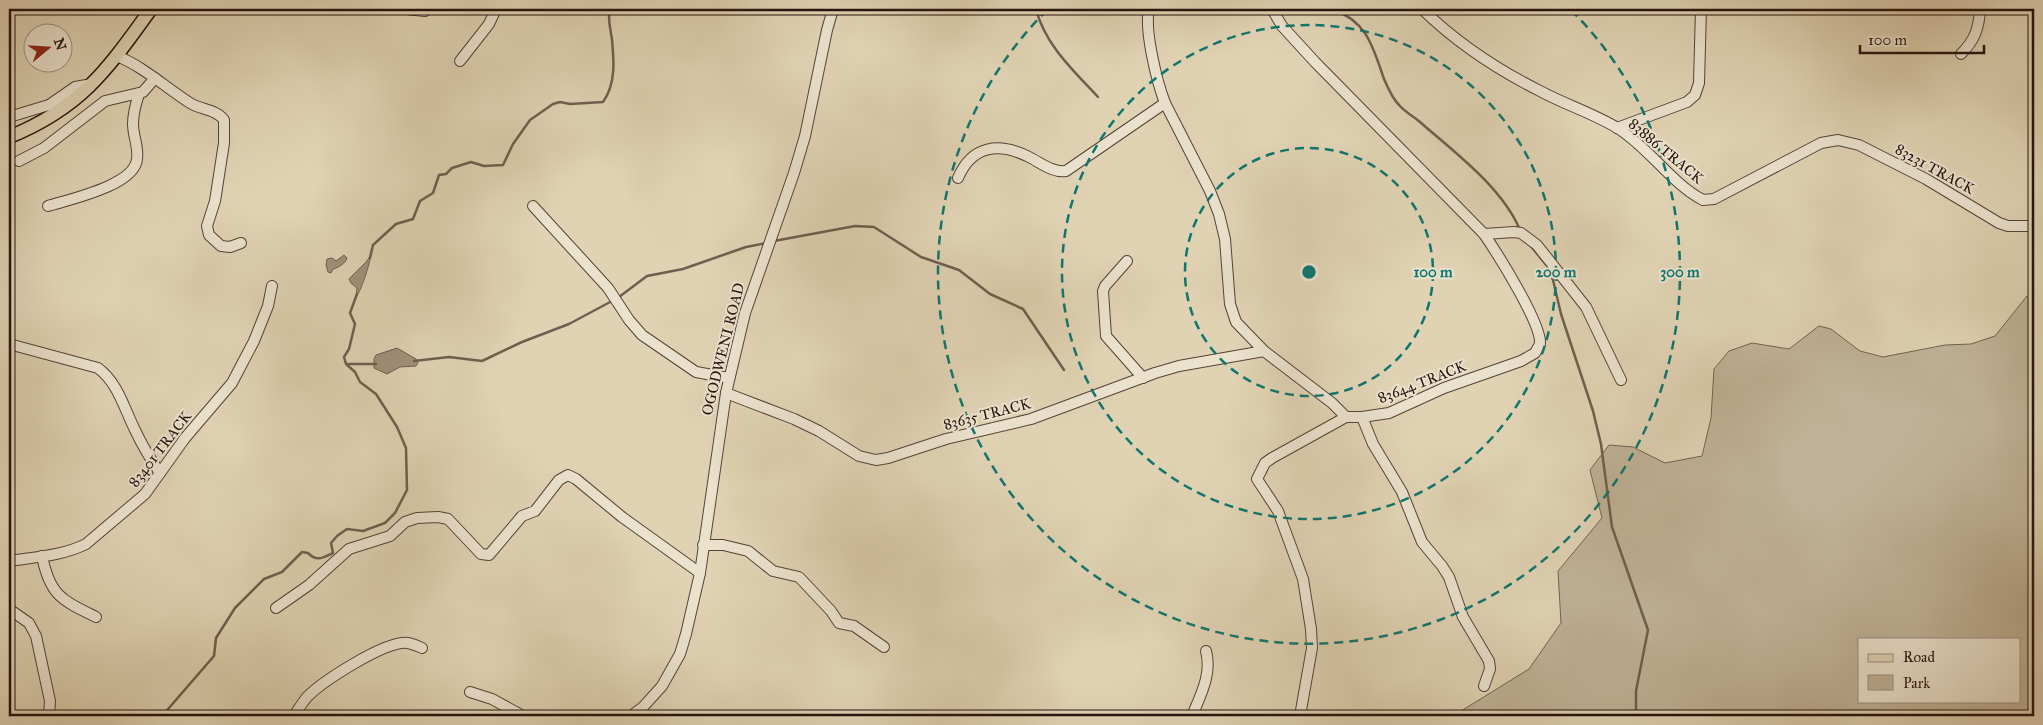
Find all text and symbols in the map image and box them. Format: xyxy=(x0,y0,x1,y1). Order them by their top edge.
north arrow xyxy=(22,22,72,72)
scale bar xyxy=(1860,22,1984,54)
text: 100 m xyxy=(1868,31,1908,49)
text: N xyxy=(50,36,70,53)
street label: 83886 TRACK xyxy=(1625,114,1707,188)
street label: 83231 TRACK xyxy=(1892,140,1978,198)
centre of rings xyxy=(1300,263,1318,281)
text: 100 m xyxy=(1413,263,1453,281)
text: 200 m xyxy=(1536,263,1577,281)
text: 300 m xyxy=(1660,263,1700,282)
street label: OGODWENI ROAD xyxy=(698,281,748,417)
street label: 83644 TRACK xyxy=(1375,357,1469,407)
street label: 83635 TRACK xyxy=(941,394,1033,434)
street label: 83401 TRACK xyxy=(125,407,195,491)
legend xyxy=(1858,638,2020,702)
text: Road xyxy=(1903,648,1935,666)
text: Park xyxy=(1903,674,1930,692)

